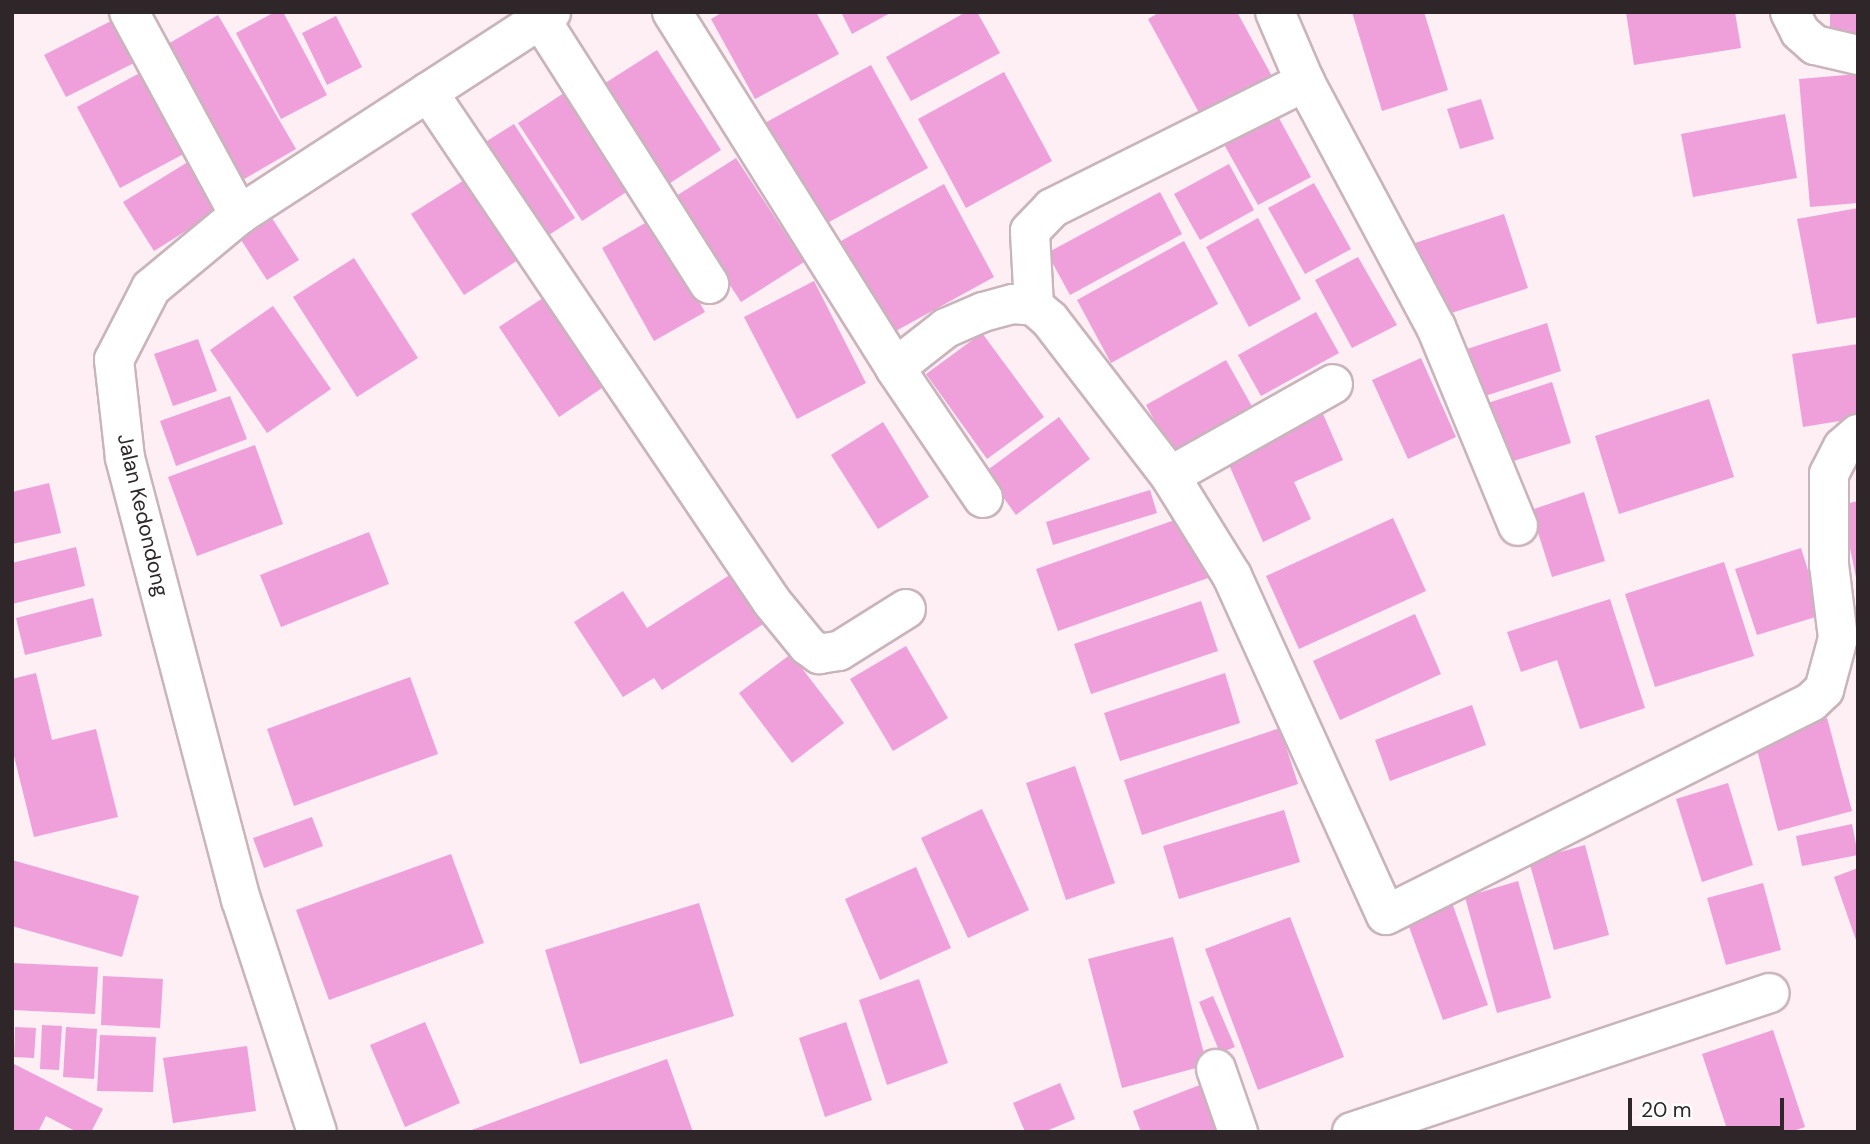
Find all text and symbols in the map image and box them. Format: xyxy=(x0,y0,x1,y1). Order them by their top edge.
street label: Jalan Kedondong xyxy=(112,431,174,599)
scale bar xyxy=(1632,1084,1788,1128)
text: 20 m xyxy=(1641,1096,1692,1124)

